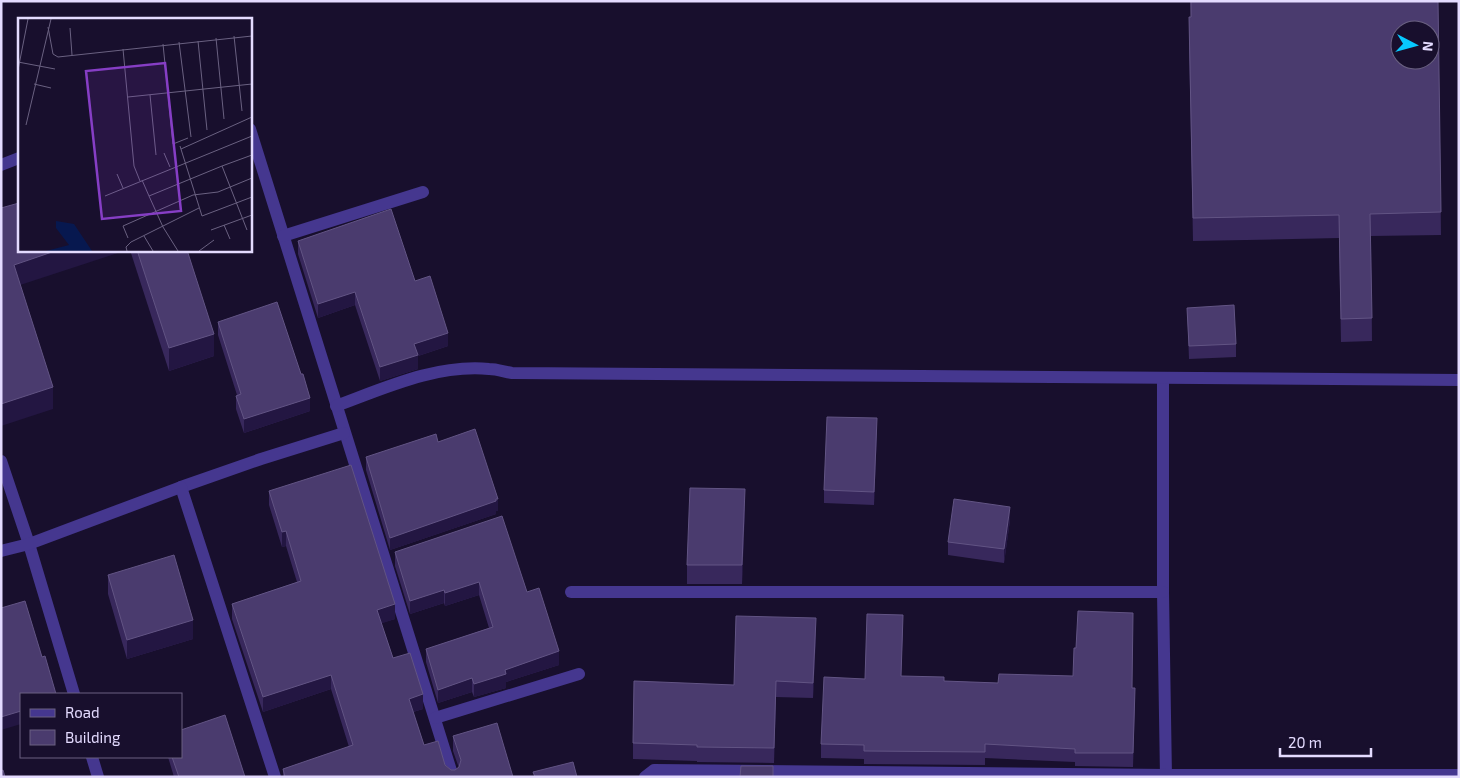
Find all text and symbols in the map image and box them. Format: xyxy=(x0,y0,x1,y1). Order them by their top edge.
inset map xyxy=(18,18,251,251)
north arrow xyxy=(1390,20,1440,70)
text: N xyxy=(1419,40,1437,52)
legend xyxy=(20,693,182,758)
text: Road xyxy=(65,703,100,721)
scale bar xyxy=(1280,726,1371,758)
text: Building xyxy=(65,728,121,746)
text: 20 m xyxy=(1288,733,1322,751)

